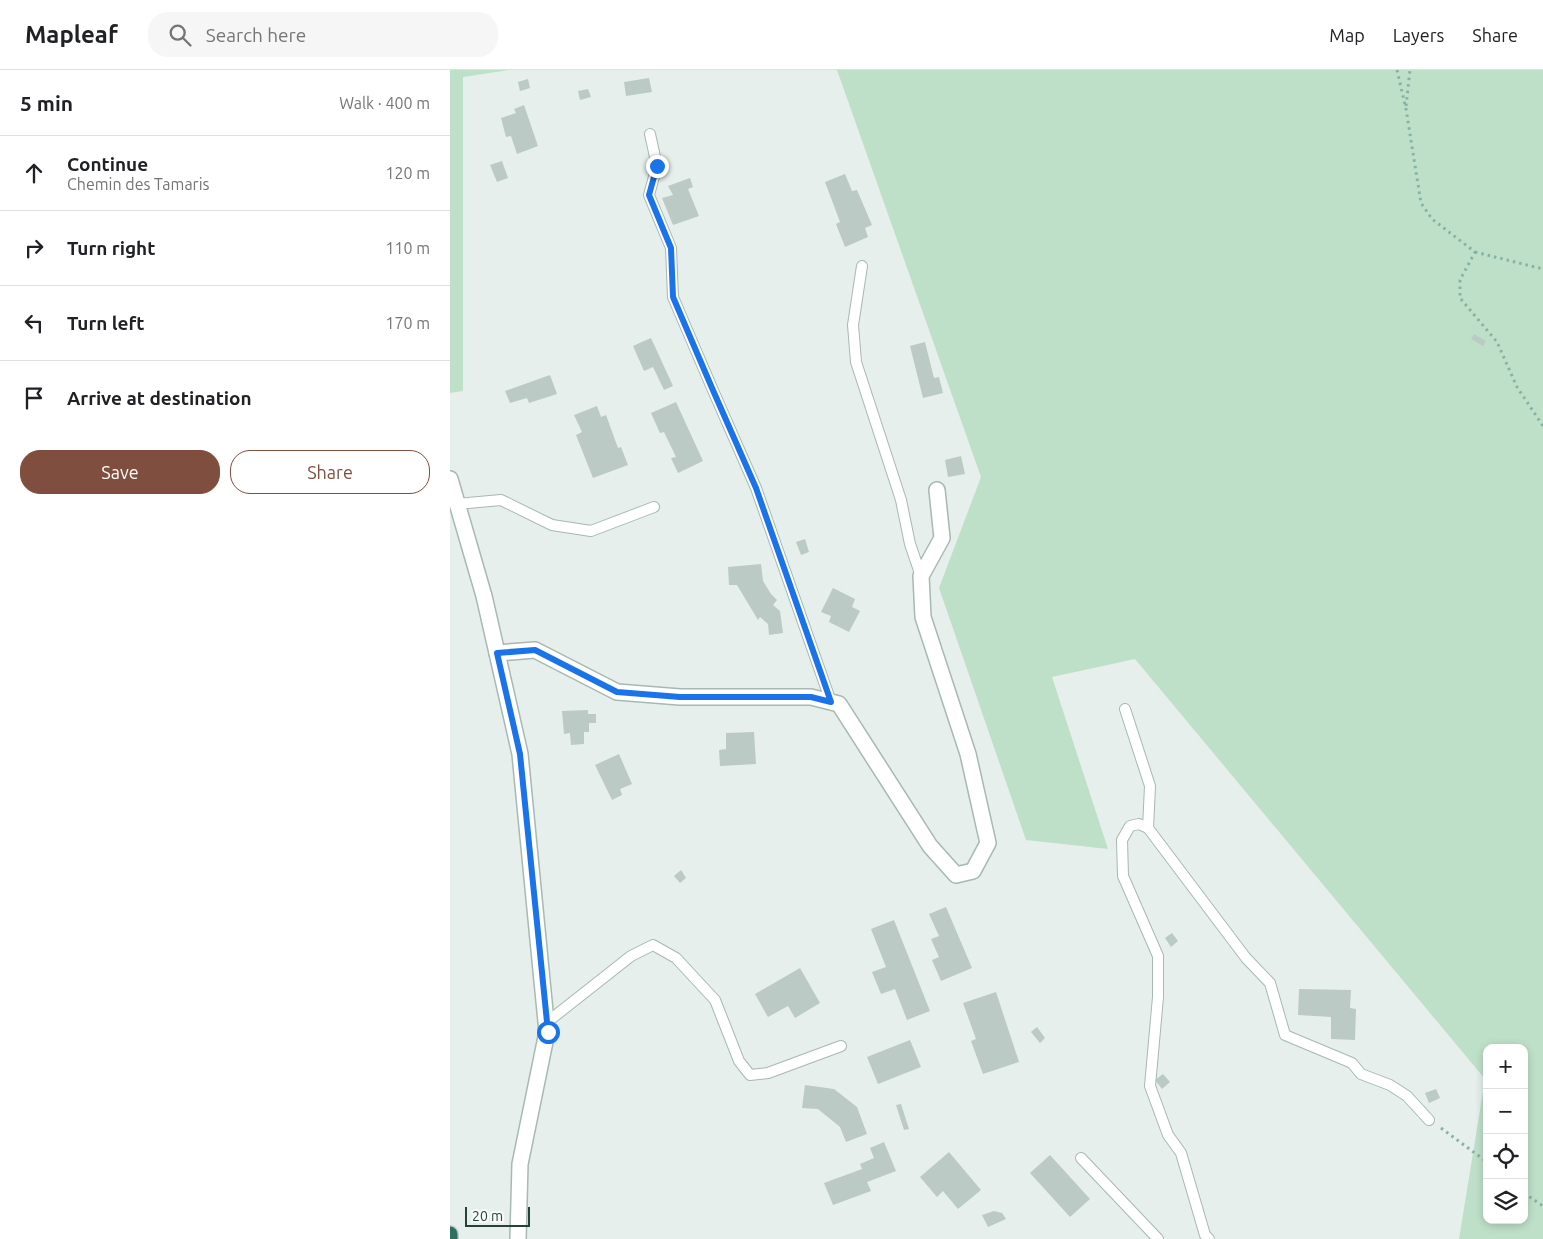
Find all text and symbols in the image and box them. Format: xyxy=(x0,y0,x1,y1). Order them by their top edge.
search box xyxy=(148,12,498,57)
text: Mapleaf xyxy=(25,21,118,48)
icon: search xyxy=(166,21,194,49)
text: Search here xyxy=(206,24,306,46)
text: Map xyxy=(1329,25,1365,45)
text: Layers xyxy=(1393,25,1444,45)
text: Share xyxy=(1472,25,1518,45)
text: 5 min xyxy=(20,91,73,115)
text: Walk · 400 m xyxy=(339,94,430,112)
text: Continue xyxy=(67,153,148,175)
route end xyxy=(646,155,669,178)
icon: ahead xyxy=(20,159,48,187)
text: 120 m xyxy=(385,164,430,182)
text: Chemin des Tamaris xyxy=(67,175,210,193)
icon: right xyxy=(20,234,48,262)
text: Turn right xyxy=(67,237,155,259)
text: 110 m xyxy=(385,239,430,257)
icon: left xyxy=(20,309,48,337)
text: Turn left xyxy=(67,312,145,334)
text: 170 m xyxy=(385,314,430,332)
icon: arrive xyxy=(20,384,48,412)
text: Arrive at destination xyxy=(67,387,252,409)
button: Save xyxy=(20,450,220,494)
button: Share xyxy=(230,450,430,494)
route start xyxy=(537,1021,560,1044)
map controls xyxy=(1483,1044,1528,1224)
button: + xyxy=(1483,1044,1528,1089)
button: − xyxy=(1483,1089,1528,1134)
button: locate xyxy=(1483,1134,1528,1179)
button: layers xyxy=(1483,1179,1528,1224)
scale bar xyxy=(465,1204,530,1227)
text: 20 m xyxy=(472,1208,503,1224)

